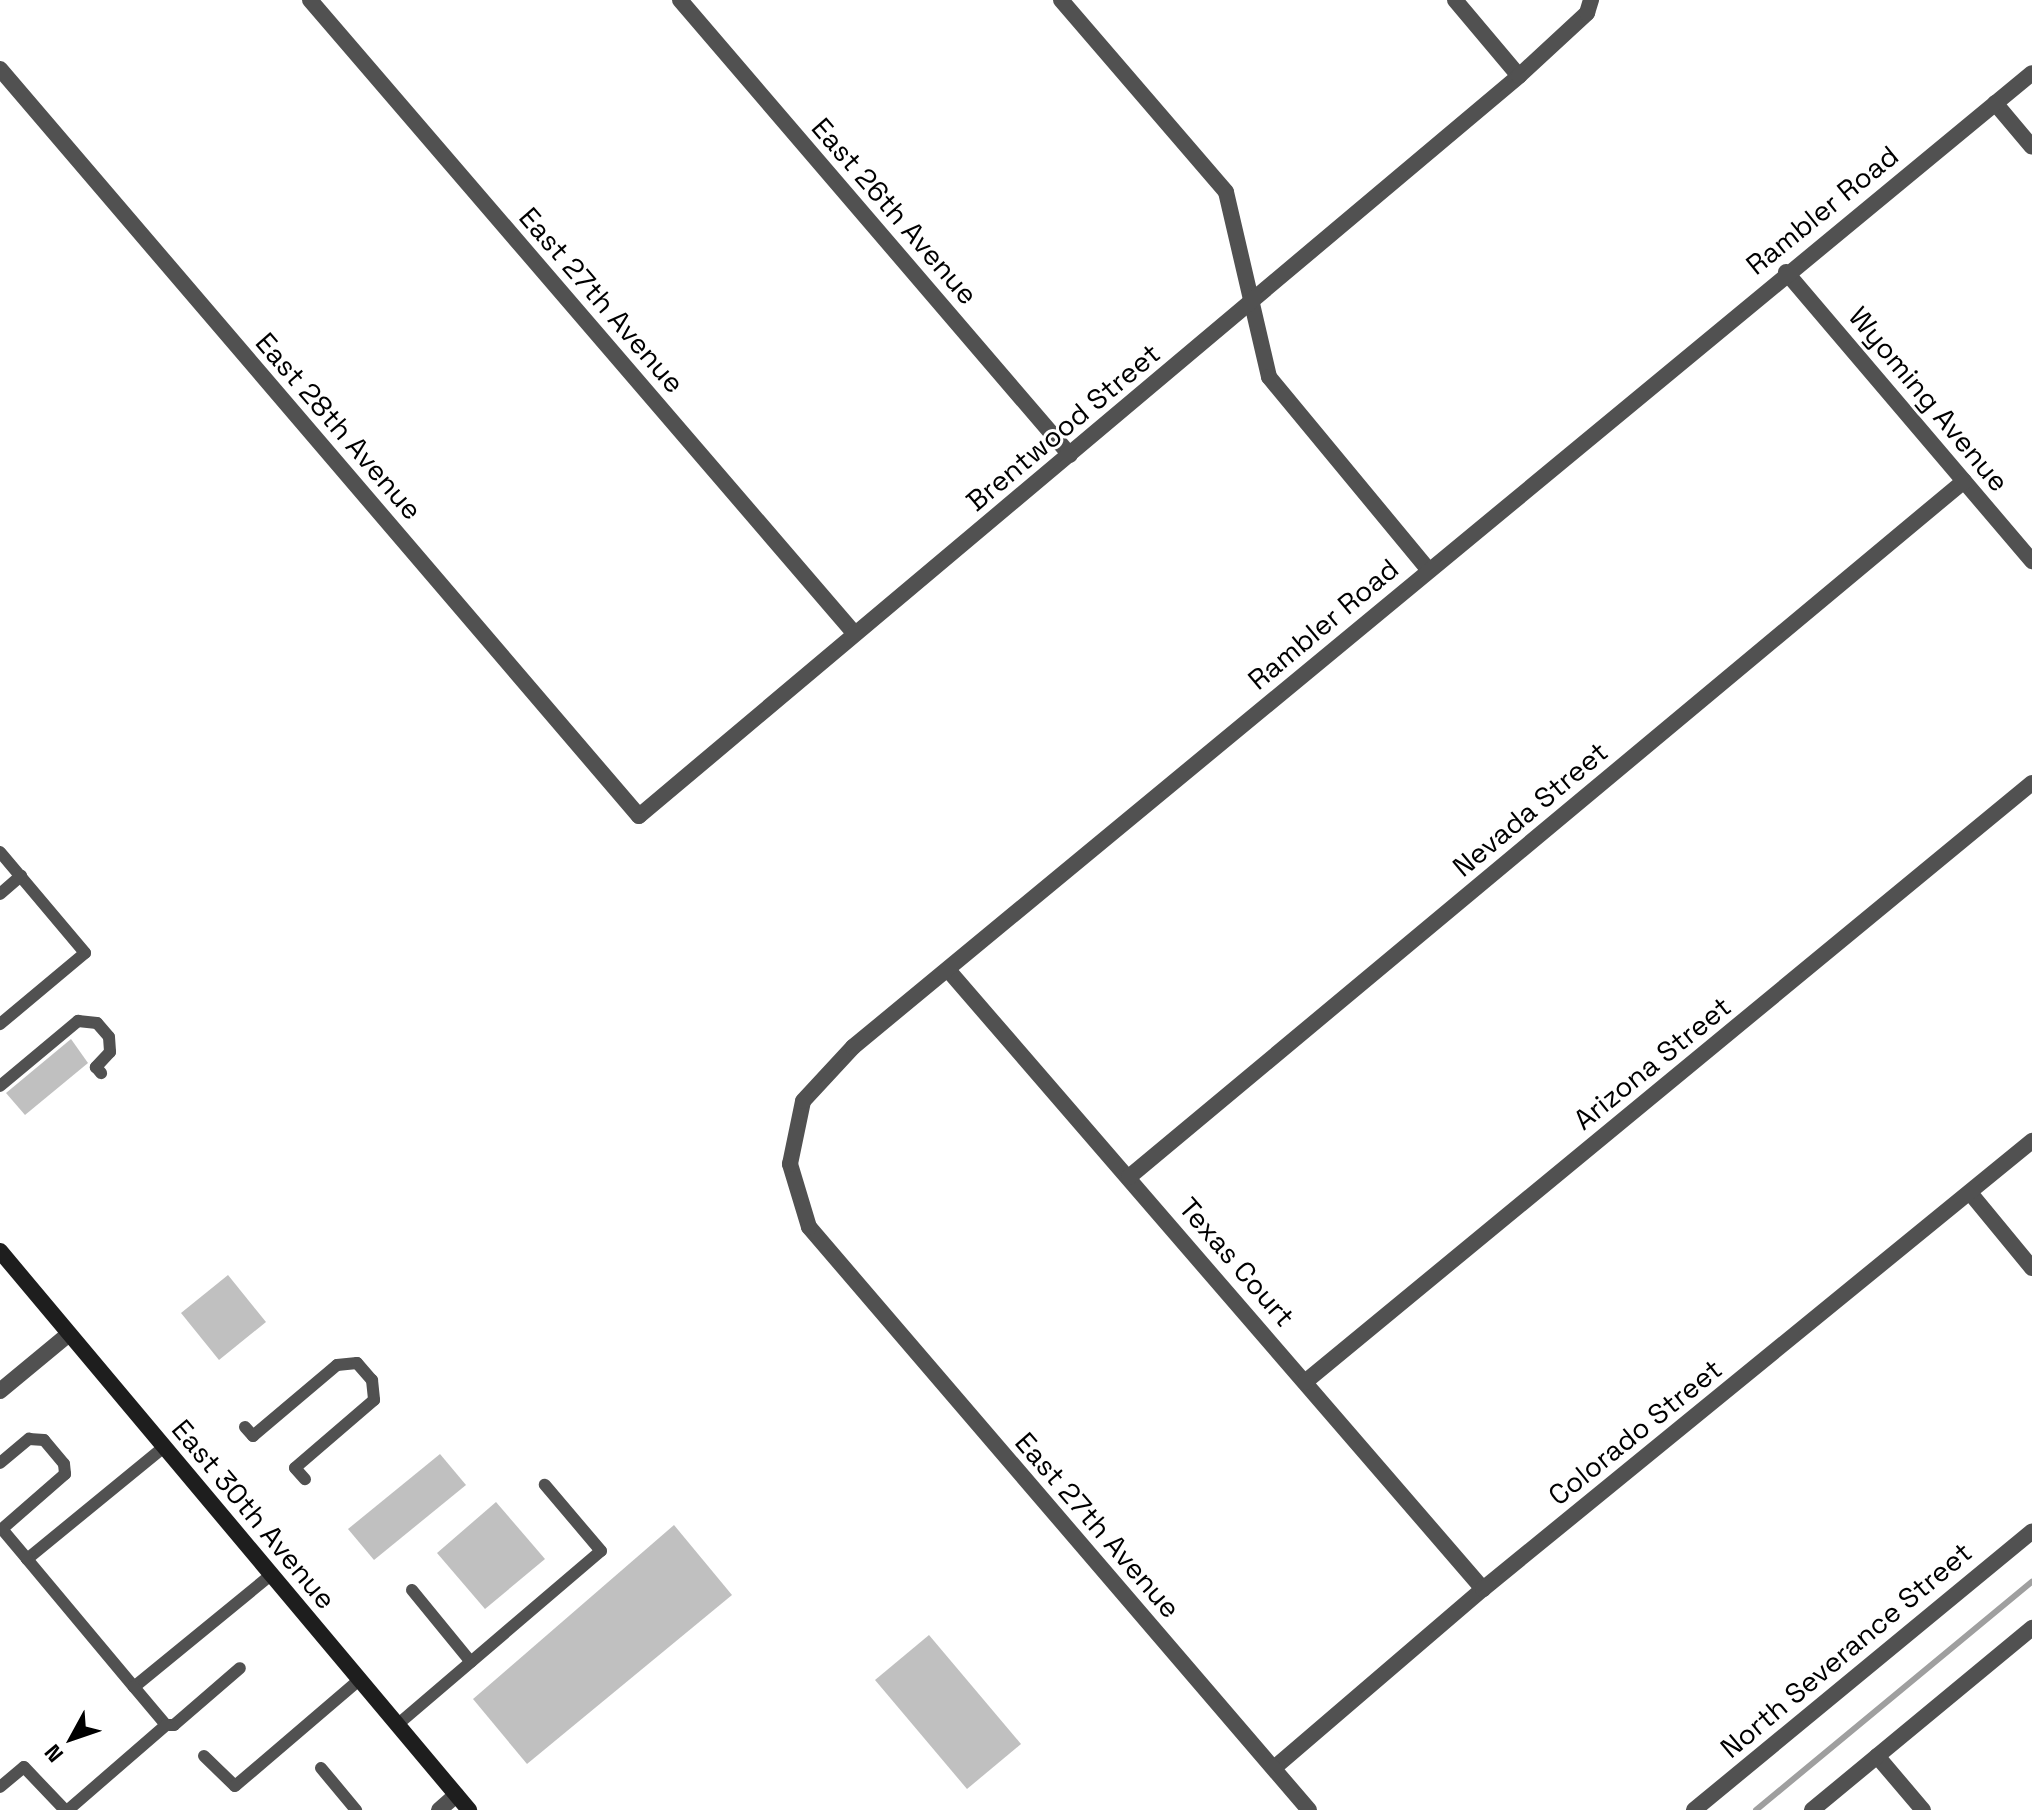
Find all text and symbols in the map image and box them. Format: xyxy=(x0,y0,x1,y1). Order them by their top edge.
street label: East 26th Avenue xyxy=(805,111,985,311)
street label: Rambler Road xyxy=(1739,138,1905,282)
street label: East 27th Avenue xyxy=(512,200,692,400)
street label: Wyoming Avenue xyxy=(1842,300,2016,498)
street label: East 28th Avenue xyxy=(249,326,429,526)
street label: Brentwood Street xyxy=(959,336,1167,518)
street label: Rambler Road xyxy=(1241,551,1405,697)
street label: Nevada Street xyxy=(1446,734,1614,884)
street label: Arizona Street xyxy=(1567,989,1737,1137)
street label: Texas Court xyxy=(1172,1191,1302,1333)
street label: Colorado Street xyxy=(1542,1352,1728,1512)
street label: East 30th Avenue xyxy=(165,1412,343,1616)
street label: East 27th Avenue xyxy=(1008,1425,1188,1625)
street label: North Severance Street xyxy=(1714,1535,1978,1765)
north arrow xyxy=(32,1698,112,1778)
text: N xyxy=(38,1739,69,1768)

